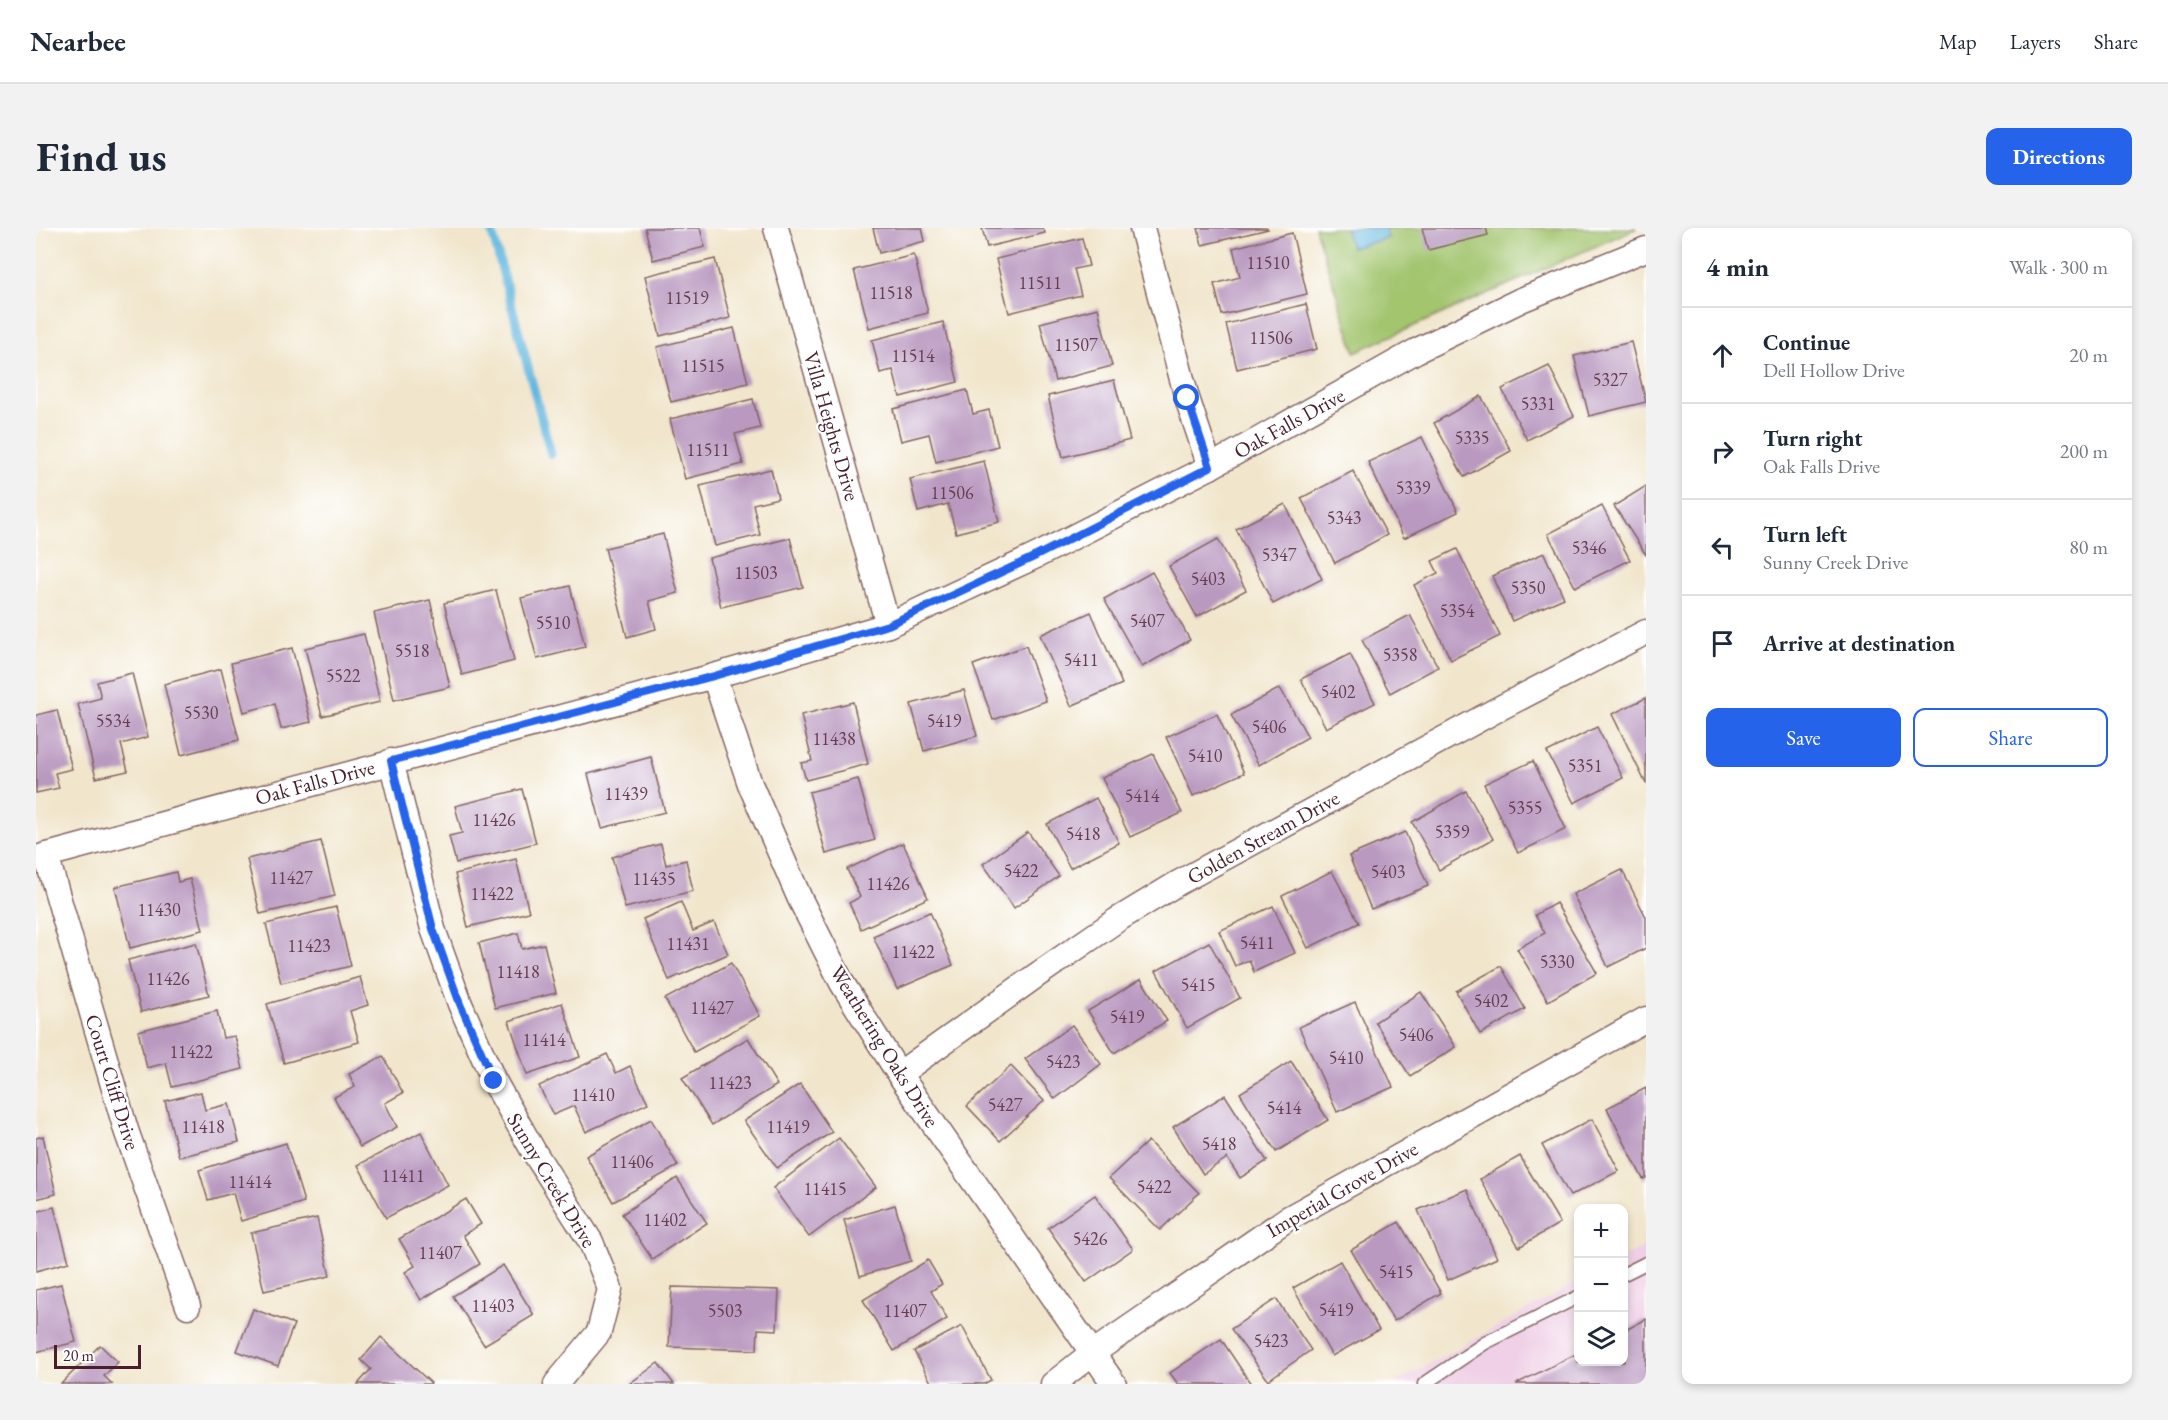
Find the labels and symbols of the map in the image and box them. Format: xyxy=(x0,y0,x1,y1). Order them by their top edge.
house number: 11510 xyxy=(1246,251,1290,274)
house number: 11511 xyxy=(1018,271,1062,294)
house number: 11518 xyxy=(869,281,913,304)
house number: 11519 xyxy=(665,286,709,309)
house number: 11506 xyxy=(1249,326,1293,349)
house number: 11507 xyxy=(1054,333,1098,356)
house number: 11514 xyxy=(891,344,935,367)
street label: Villa Heights Drive xyxy=(798,348,866,504)
house number: 11515 xyxy=(681,354,725,377)
house number: 5327 xyxy=(1593,368,1628,391)
street label: Oak Falls Drive xyxy=(1229,381,1349,465)
route start xyxy=(1173,384,1199,410)
house number: 5331 xyxy=(1521,392,1555,415)
house number: 5335 xyxy=(1455,426,1489,449)
house number: 11511 xyxy=(686,438,730,461)
house number: 5339 xyxy=(1396,476,1431,499)
house number: 11506 xyxy=(930,481,974,504)
house number: 5343 xyxy=(1327,506,1361,529)
house number: 5346 xyxy=(1572,536,1607,559)
house number: 5347 xyxy=(1262,543,1297,566)
house number: 11503 xyxy=(734,561,778,584)
house number: 5403 xyxy=(1191,567,1225,590)
house number: 5350 xyxy=(1511,576,1546,599)
house number: 5354 xyxy=(1440,599,1475,622)
house number: 5407 xyxy=(1130,609,1165,632)
house number: 5510 xyxy=(536,611,571,634)
house number: 5518 xyxy=(395,639,429,662)
house number: 5358 xyxy=(1383,643,1417,666)
house number: 5411 xyxy=(1064,648,1098,671)
house number: 5522 xyxy=(326,664,361,687)
house number: 5402 xyxy=(1321,680,1356,703)
house number: 5530 xyxy=(184,701,219,724)
house number: 5534 xyxy=(96,709,131,732)
house number: 5419 xyxy=(927,709,962,732)
house number: 5406 xyxy=(1252,715,1287,738)
house number: 11438 xyxy=(812,727,856,750)
house number: 5410 xyxy=(1188,744,1223,767)
street label: Oak Falls Drive xyxy=(252,753,378,811)
house number: 5351 xyxy=(1568,754,1602,777)
house number: 11439 xyxy=(604,782,648,805)
house number: 5414 xyxy=(1125,784,1160,807)
street label: Golden Stream Drive xyxy=(1182,784,1344,890)
house number: 5355 xyxy=(1508,796,1542,819)
house number: 11426 xyxy=(472,808,516,831)
house number: 5359 xyxy=(1435,820,1470,843)
house number: 5418 xyxy=(1066,822,1100,845)
house number: 5422 xyxy=(1004,859,1039,882)
house number: 5403 xyxy=(1371,860,1405,883)
house number: 11427 xyxy=(269,866,313,889)
house number: 11435 xyxy=(632,867,676,890)
house number: 11426 xyxy=(866,872,910,895)
house number: 11422 xyxy=(470,882,514,905)
house number: 11430 xyxy=(137,898,181,921)
house number: 5411 xyxy=(1240,931,1274,954)
house number: 11431 xyxy=(666,932,710,955)
house number: 11423 xyxy=(287,934,331,957)
house number: 11422 xyxy=(891,940,935,963)
house number: 5330 xyxy=(1540,950,1575,973)
house number: 11418 xyxy=(496,960,540,983)
street label: Weathering Oaks Drive xyxy=(824,960,946,1132)
house number: 11426 xyxy=(146,967,190,990)
house number: 5415 xyxy=(1181,973,1215,996)
house number: 5402 xyxy=(1474,989,1509,1012)
house number: 11427 xyxy=(690,996,734,1019)
house number: 5419 xyxy=(1110,1005,1145,1028)
street label: Court Cliff Drive xyxy=(80,1011,146,1153)
house number: 5406 xyxy=(1399,1023,1434,1046)
house number: 11414 xyxy=(522,1028,566,1051)
house number: 11422 xyxy=(169,1040,213,1063)
house number: 5410 xyxy=(1329,1046,1364,1069)
house number: 5423 xyxy=(1046,1050,1080,1073)
route end xyxy=(480,1067,506,1093)
house number: 11423 xyxy=(708,1071,752,1094)
house number: 11410 xyxy=(571,1083,615,1106)
house number: 5427 xyxy=(988,1093,1023,1116)
house number: 5414 xyxy=(1267,1096,1302,1119)
street label: Sunny Creek Drive xyxy=(501,1108,603,1252)
house number: 11418 xyxy=(181,1115,225,1138)
house number: 11419 xyxy=(766,1115,810,1138)
house number: 5418 xyxy=(1202,1132,1236,1155)
street label: Imperial Grove Drive xyxy=(1261,1135,1423,1243)
house number: 11406 xyxy=(610,1150,654,1173)
house number: 11411 xyxy=(381,1164,425,1187)
house number: 11414 xyxy=(228,1170,272,1193)
house number: 5422 xyxy=(1137,1175,1172,1198)
house number: 11415 xyxy=(803,1177,847,1200)
house number: 11402 xyxy=(643,1208,687,1231)
house number: 5426 xyxy=(1073,1227,1108,1250)
house number: 11407 xyxy=(418,1241,462,1264)
house number: 5415 xyxy=(1379,1260,1413,1283)
house number: 11403 xyxy=(471,1294,515,1317)
house number: 5419 xyxy=(1319,1298,1354,1321)
house number: 5503 xyxy=(708,1299,742,1322)
house number: 11407 xyxy=(883,1299,927,1322)
house number: 5423 xyxy=(1254,1329,1288,1352)
scale bar xyxy=(54,1342,141,1370)

